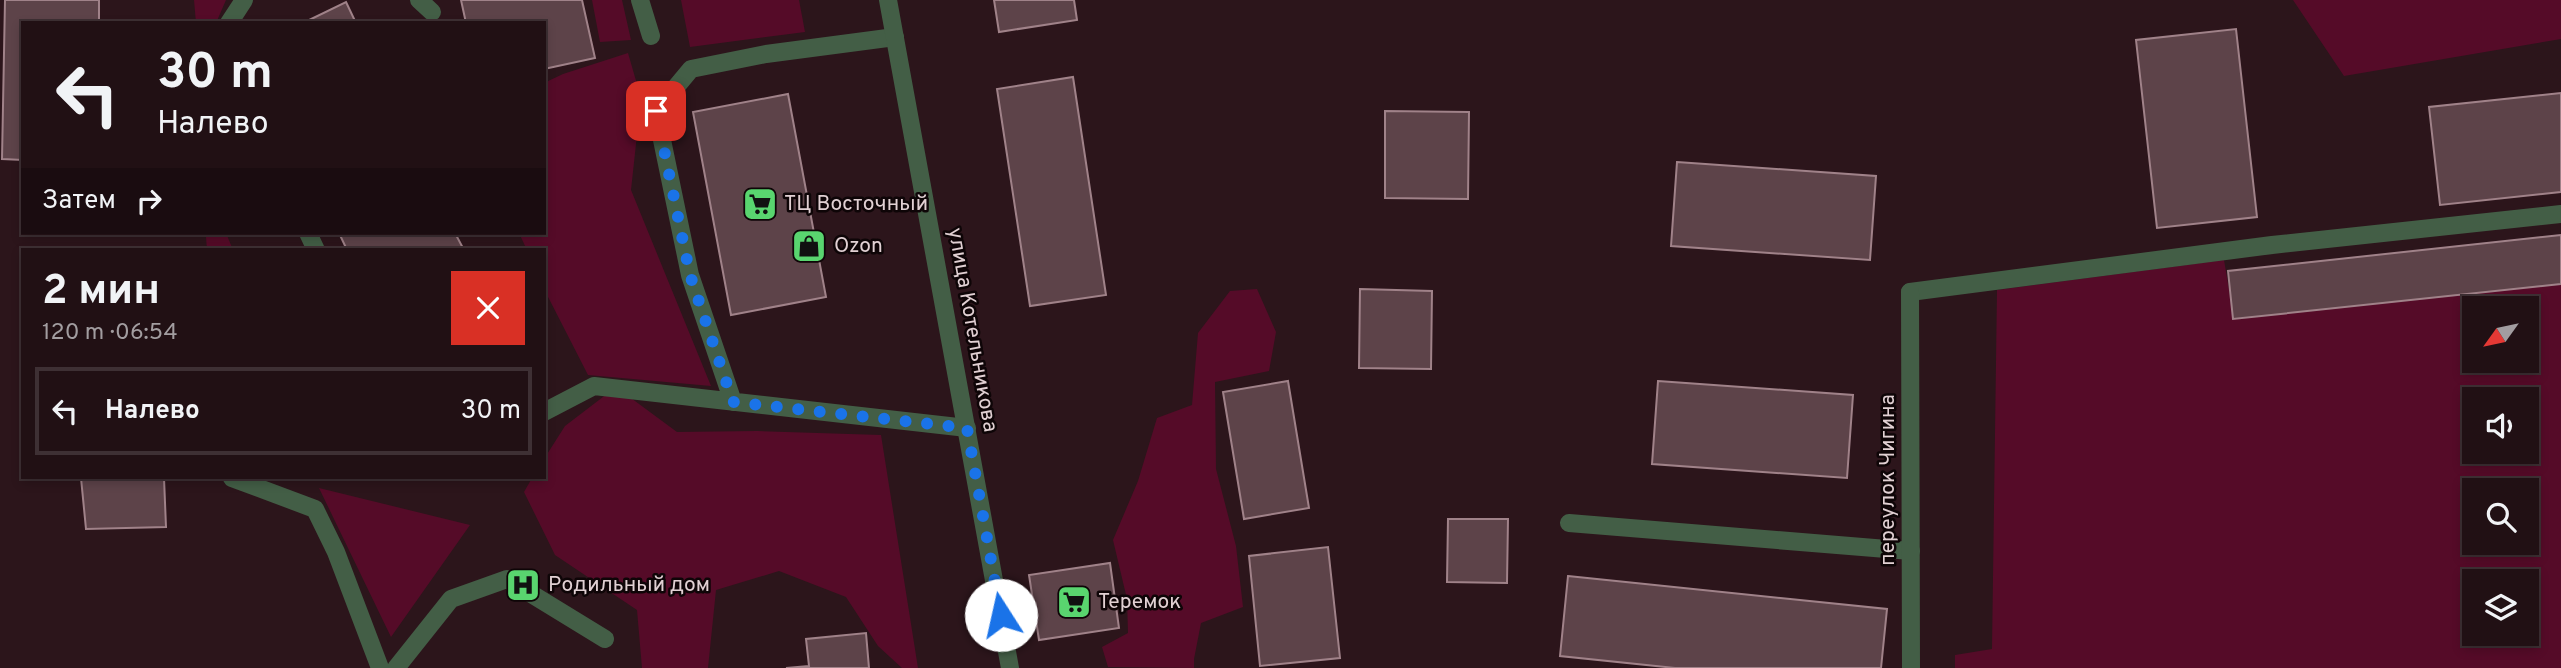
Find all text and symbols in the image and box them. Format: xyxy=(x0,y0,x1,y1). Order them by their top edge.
text: 30 m xyxy=(157,44,273,106)
icon: left xyxy=(42,49,133,140)
pin xyxy=(626,81,686,141)
icon: arrive xyxy=(637,92,675,130)
text: Налево xyxy=(157,105,269,145)
icon: right xyxy=(130,182,168,220)
text: Затем xyxy=(42,185,116,218)
supermarket icon: ТЦ Восточный xyxy=(741,185,779,223)
place label: ТЦ Восточный xyxy=(784,191,928,218)
street label: улица Котельникова xyxy=(941,226,1003,434)
shop icon: Ozon xyxy=(790,227,828,265)
place label: Ozon xyxy=(834,233,883,260)
text: 2 мин xyxy=(42,266,160,319)
button: close xyxy=(451,271,525,345)
north arrow xyxy=(2462,296,2539,373)
map controls xyxy=(2462,296,2539,646)
text: 120 m · 06:54 xyxy=(42,319,178,348)
button: sound xyxy=(2462,387,2539,464)
icon: left xyxy=(46,392,84,430)
street label: переулок Чигина xyxy=(1875,394,1902,566)
text: Налево xyxy=(105,395,200,428)
text: 30 m xyxy=(461,395,521,428)
button: search xyxy=(2462,478,2539,555)
hospital icon: Родильный дом xyxy=(504,566,542,604)
button: layers xyxy=(2462,569,2539,646)
place label: Родильный дом xyxy=(548,572,710,599)
position arrow xyxy=(964,578,1038,652)
supermarket icon: Теремок xyxy=(1055,583,1093,621)
place label: Теремок xyxy=(1098,589,1181,616)

